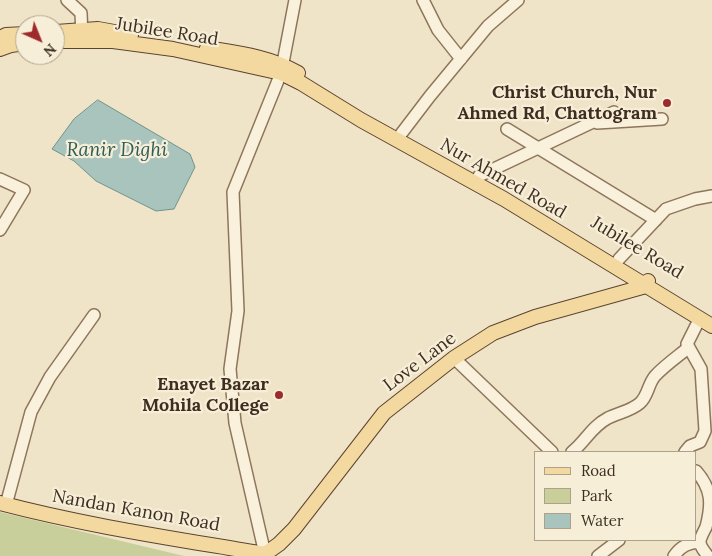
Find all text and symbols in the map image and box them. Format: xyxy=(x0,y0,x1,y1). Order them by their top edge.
street label: Jubilee Road xyxy=(114,13,220,51)
north arrow xyxy=(15,15,65,65)
text: N xyxy=(40,40,60,60)
place label: Christ Church, Nur Ahmed Rd, Chattogram xyxy=(457,82,657,125)
marker: Christ Church, Nur Ahmed Rd, Chattogram xyxy=(661,97,673,109)
street label: Nur Ahmed Road xyxy=(436,134,570,224)
water label: Ranir Dighi xyxy=(67,140,167,162)
street label: Jubilee Road xyxy=(587,212,687,284)
street label: Love Lane xyxy=(380,328,460,396)
place label: Enayet Bazar Mohila College xyxy=(142,374,269,416)
marker: Enayet Bazar Mohila College xyxy=(273,389,285,401)
legend xyxy=(534,451,697,541)
text: Road xyxy=(581,461,616,480)
street label: Nandan Kanon Road xyxy=(50,486,222,536)
text: Park xyxy=(581,486,612,505)
text: Water xyxy=(581,511,623,530)

